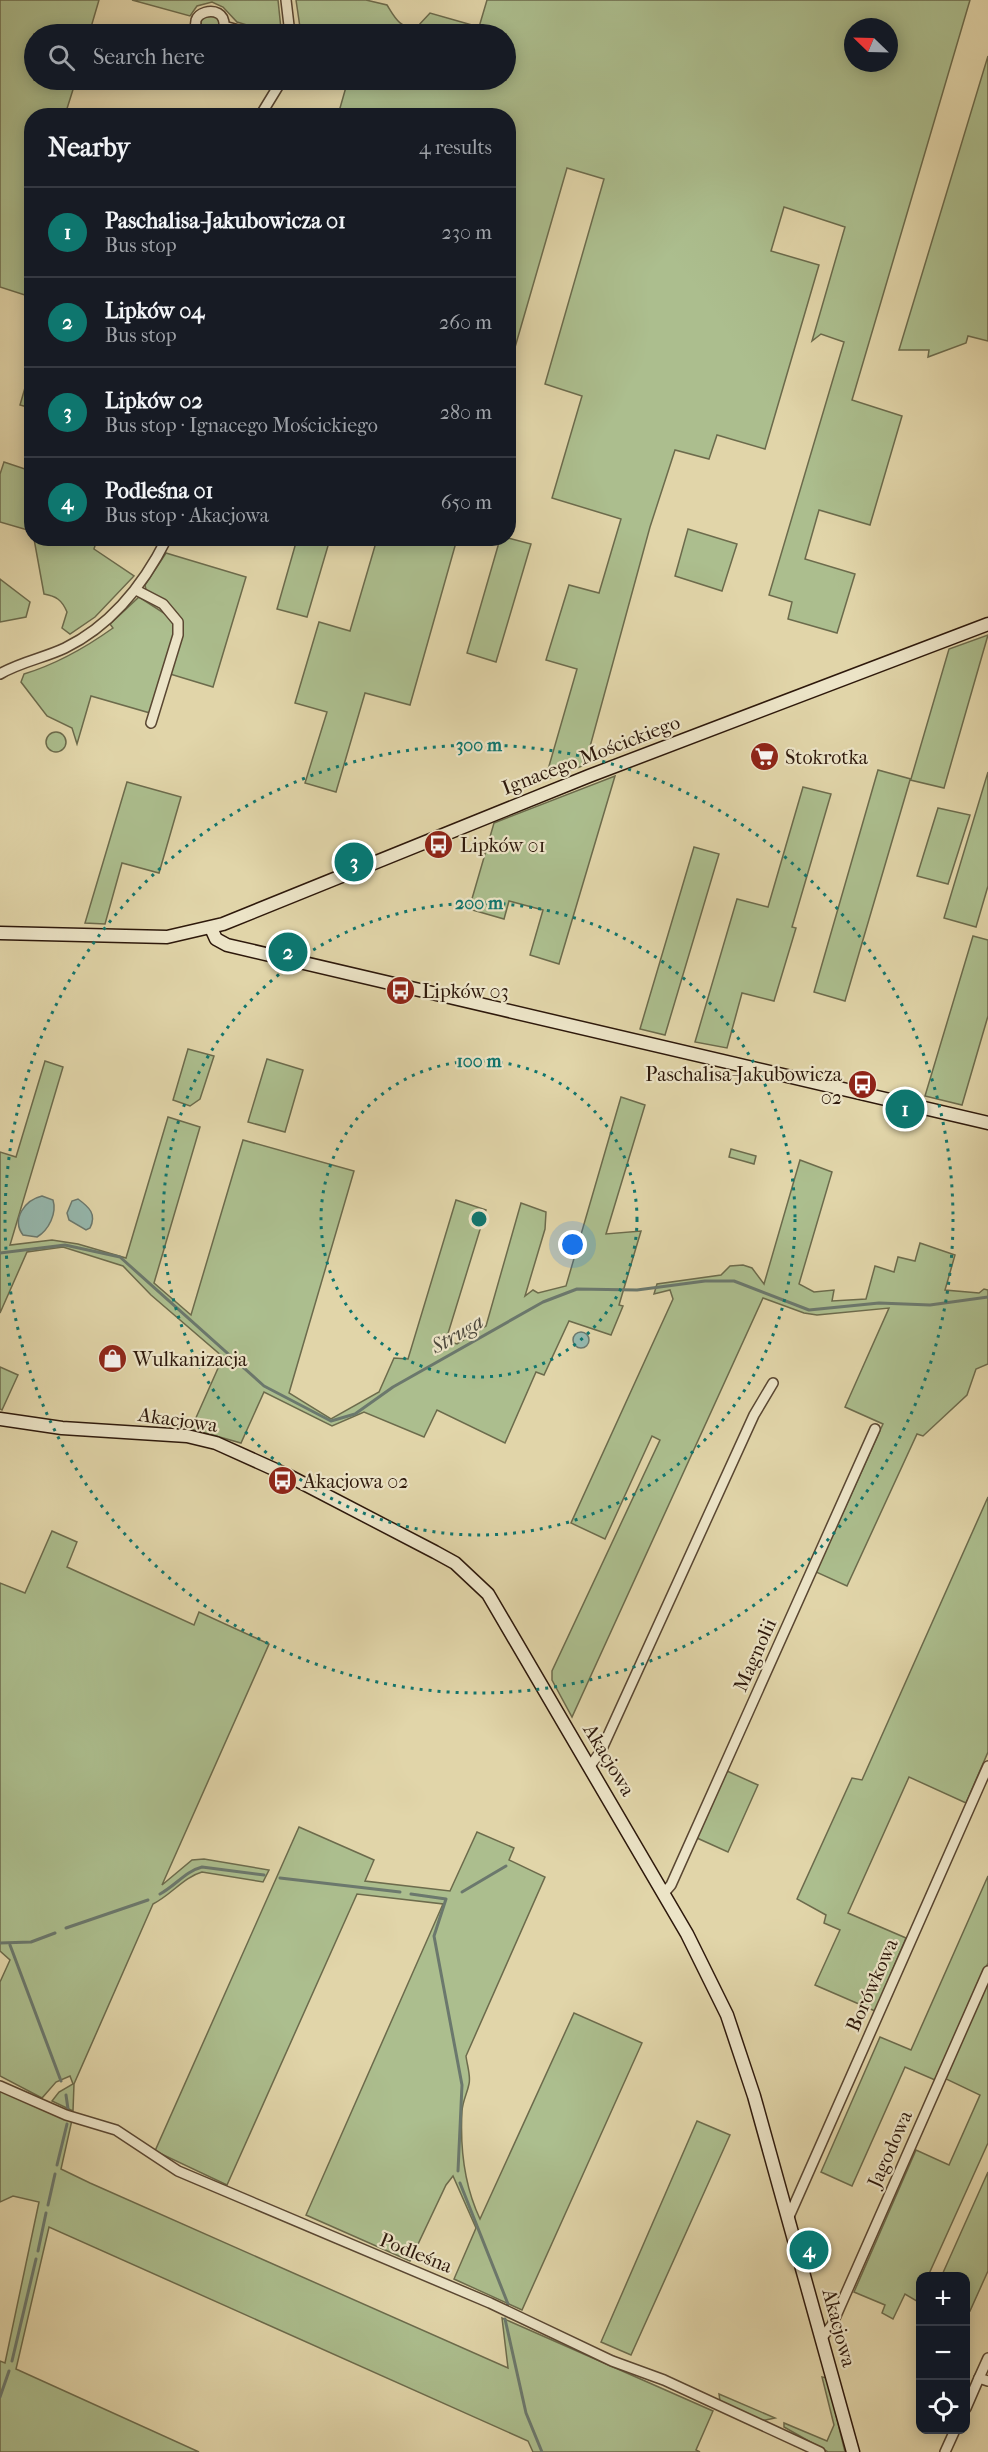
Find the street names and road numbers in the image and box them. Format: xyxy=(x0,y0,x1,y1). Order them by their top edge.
street label: Ignacego Mościckiego xyxy=(499,710,683,800)
street label: Akacjowa xyxy=(136,1403,220,1437)
street label: Magnolii xyxy=(729,1615,781,1695)
street label: Akacjowa xyxy=(578,1719,640,1801)
street label: Borówkowa xyxy=(841,1934,903,2035)
street label: Jagodowa xyxy=(862,2106,917,2193)
street label: Podleśna xyxy=(376,2228,456,2278)
street label: Akacjowa xyxy=(817,2285,861,2370)

